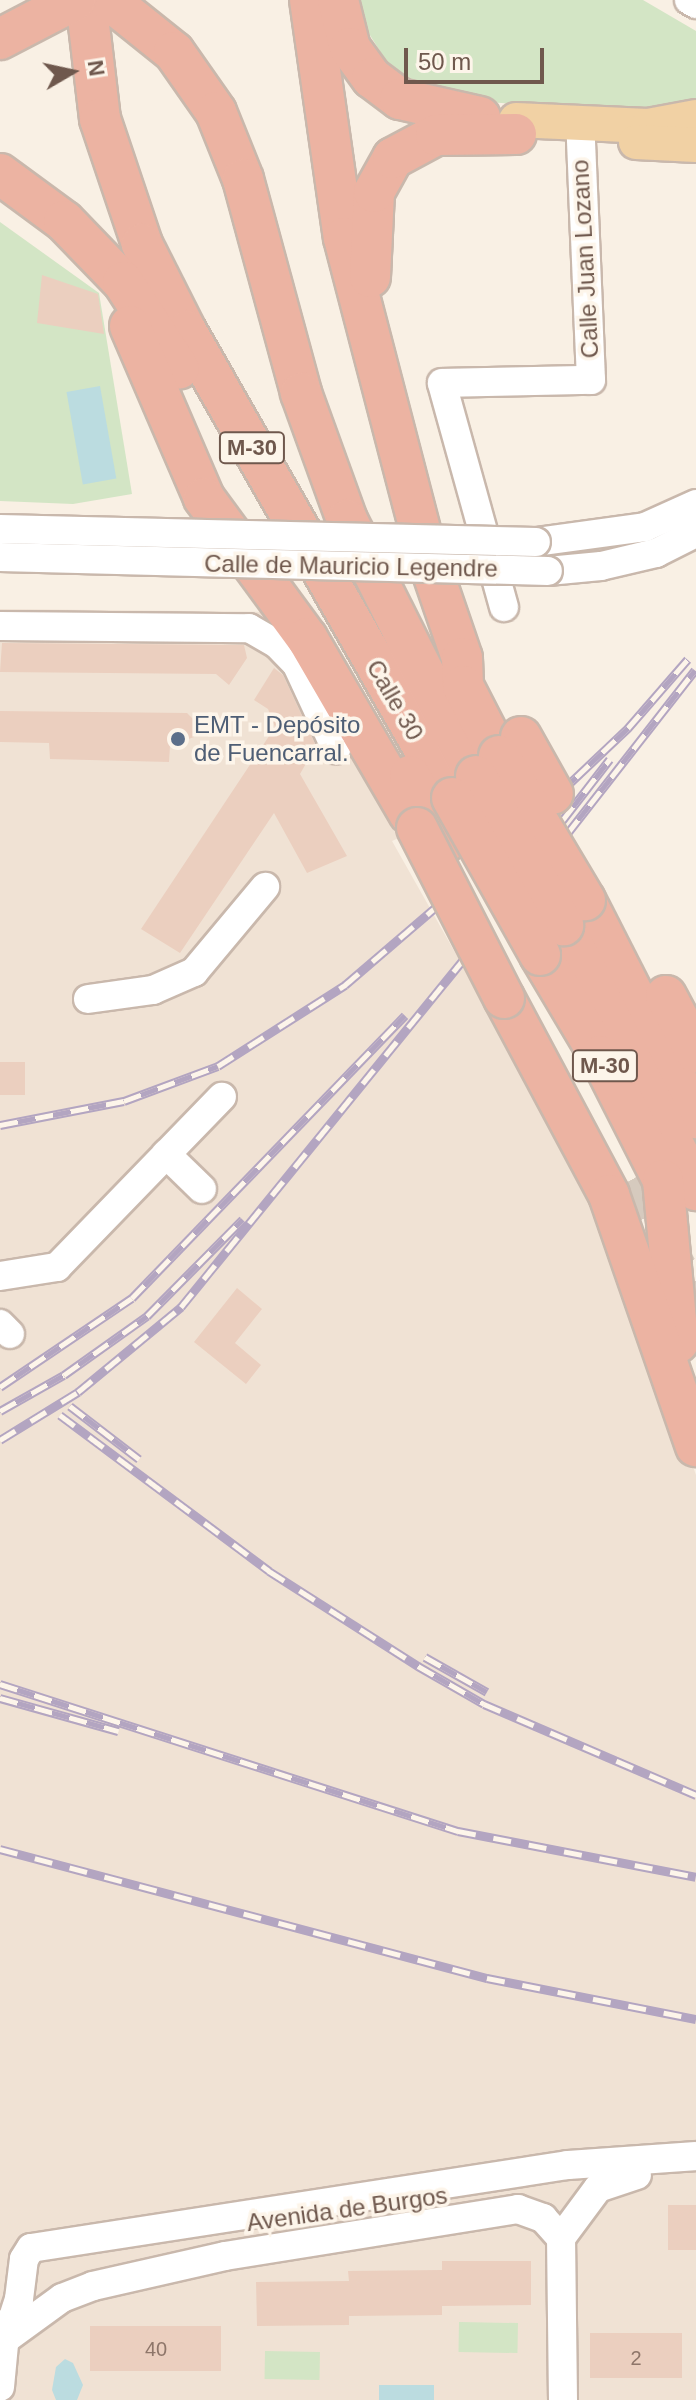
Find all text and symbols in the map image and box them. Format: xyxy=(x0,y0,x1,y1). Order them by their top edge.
north arrow xyxy=(32,32,112,112)
scale bar xyxy=(408,32,548,82)
text: 50 m xyxy=(418,48,471,75)
text: N xyxy=(83,58,110,78)
street label: Calle Juan Lozano xyxy=(565,159,605,359)
road number: M-30 xyxy=(218,430,286,466)
street label: Calle de Mauricio Legendre xyxy=(204,549,498,583)
street label: Calle 30 xyxy=(361,655,429,745)
place label: EMT - Depósito de Fuencarral. xyxy=(194,711,361,767)
marker: EMT - Depósito de Fuencarral. xyxy=(169,730,187,748)
road number: M-30 xyxy=(571,1048,639,1084)
street label: Avenida de Burgos xyxy=(245,2181,449,2237)
house number: 40 xyxy=(145,2337,167,2361)
house number: 2 xyxy=(630,2346,642,2370)

